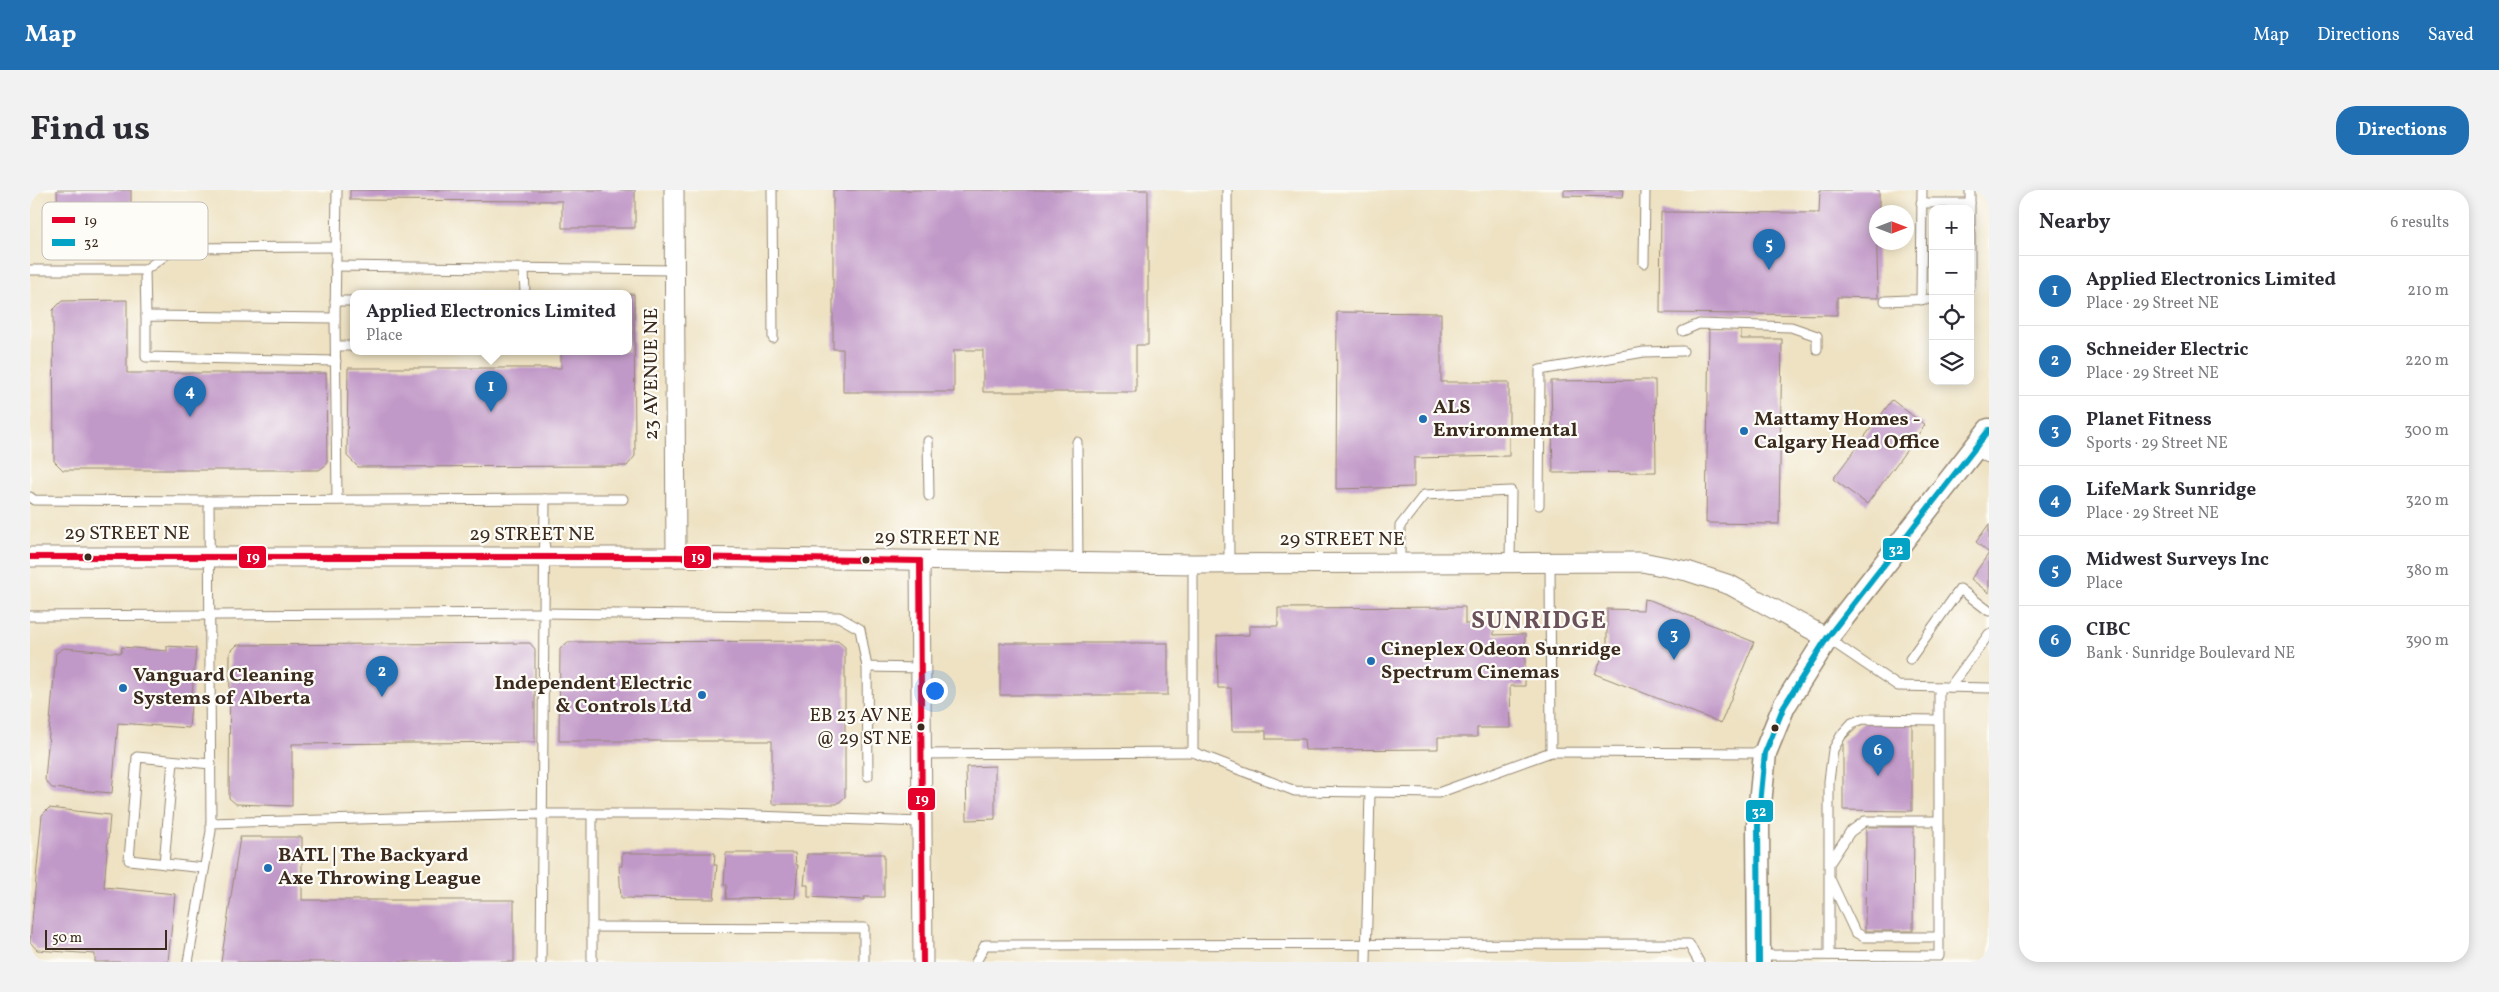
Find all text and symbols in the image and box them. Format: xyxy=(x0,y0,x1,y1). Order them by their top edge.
text: Map xyxy=(25,18,76,52)
text: Map xyxy=(2253,23,2289,48)
text: Directions xyxy=(2317,23,2400,48)
text: Saved xyxy=(2428,23,2474,48)
text: Find us xyxy=(30,106,150,154)
button: Directions xyxy=(2336,106,2469,155)
legend xyxy=(42,202,208,260)
north arrow xyxy=(1869,205,1914,250)
map controls xyxy=(1929,205,1974,385)
button: + xyxy=(1929,205,1974,250)
text: Nearby xyxy=(2039,208,2110,237)
text: 19 xyxy=(84,212,97,231)
text: 6 results xyxy=(2390,212,2449,234)
pin: 5 xyxy=(1753,229,1785,270)
text: 32 xyxy=(84,234,99,253)
button: − xyxy=(1929,250,1974,295)
text: Applied Electronics Limited xyxy=(2086,267,2336,293)
text: 1 xyxy=(2052,280,2058,302)
text: 210 m xyxy=(2407,280,2449,302)
popup xyxy=(350,290,632,355)
text: Place · 29 Street NE xyxy=(2086,293,2219,315)
button: locate xyxy=(1929,295,1974,340)
text: Applied Electronics Limited xyxy=(366,299,616,325)
street label: 23 AVENUE NE xyxy=(638,308,666,440)
text: Place xyxy=(366,325,403,347)
text: Schneider Electric xyxy=(2086,337,2248,363)
button: layers xyxy=(1929,340,1974,385)
text: 2 xyxy=(2051,350,2059,372)
text: 220 m xyxy=(2405,350,2449,372)
text: Place · 29 Street NE xyxy=(2086,363,2219,385)
pin: 1 xyxy=(475,371,507,412)
pin: 4 xyxy=(174,376,206,417)
place label: ALS Environmental xyxy=(1433,394,1578,445)
place label: Mattamy Homes - Calgary Head Office xyxy=(1754,406,1939,457)
text: Planet Fitness xyxy=(2086,407,2212,433)
marker: ALS Environmental xyxy=(1417,413,1429,425)
text: 3 xyxy=(2051,420,2059,442)
text: 300 m xyxy=(2404,420,2449,442)
marker: Mattamy Homes - Calgary Head Office xyxy=(1738,425,1750,437)
text: Sports · 29 Street NE xyxy=(2086,433,2228,455)
text: LifeMark Sunridge xyxy=(2086,477,2256,503)
text: 4 xyxy=(2050,490,2060,512)
text: 320 m xyxy=(2405,490,2449,512)
text: Place · 29 Street NE xyxy=(2086,503,2219,525)
street label: 29 STREET NE xyxy=(64,520,190,548)
street label: 29 STREET NE xyxy=(469,521,595,549)
street label: 29 STREET NE xyxy=(874,524,1000,554)
street label: 29 STREET NE xyxy=(1279,526,1405,554)
line badge: 32 xyxy=(1882,537,1911,561)
text: 32 xyxy=(1889,541,1903,560)
line badge: 19 xyxy=(238,545,267,569)
line badge: 19 xyxy=(683,545,712,569)
text: Midwest Surveys Inc xyxy=(2086,547,2269,573)
text: 19 xyxy=(246,549,260,568)
text: 19 xyxy=(691,549,705,568)
unlabelled marker xyxy=(83,552,93,562)
unlabelled marker xyxy=(861,555,871,565)
text: 5 xyxy=(2051,560,2059,582)
text: 380 m xyxy=(2406,560,2449,582)
text: Place xyxy=(2086,573,2123,595)
district label: SUNRIDGE xyxy=(1471,604,1607,639)
text: CIBC xyxy=(2086,617,2130,643)
pin: 3 xyxy=(1658,619,1690,660)
text: 6 xyxy=(2051,630,2059,652)
text: 390 m xyxy=(2406,630,2449,652)
place label: Cineplex Odeon Sunridge Spectrum Cinemas xyxy=(1381,636,1621,687)
text: Bank · Sunridge Boulevard NE xyxy=(2086,643,2295,665)
marker: Cineplex Odeon Sunridge Spectrum Cinemas xyxy=(1365,655,1377,667)
pin: 2 xyxy=(366,656,398,697)
place label: Vanguard Cleaning Systems of Alberta xyxy=(133,662,314,713)
place label: Independent Electric & Controls Ltd xyxy=(495,670,692,721)
your location xyxy=(922,678,948,704)
marker: Vanguard Cleaning Systems of Alberta xyxy=(117,682,129,694)
marker: Independent Electric & Controls Ltd xyxy=(696,689,708,701)
place label: EB 23 AV NE @ 29 ST NE xyxy=(809,703,912,752)
marker: EB 23 AV NE @ 29 ST NE xyxy=(916,722,926,732)
unlabelled marker xyxy=(1770,723,1780,733)
pin: 6 xyxy=(1862,735,1894,776)
line badge: 19 xyxy=(907,787,936,811)
text: 19 xyxy=(915,791,929,810)
line badge: 32 xyxy=(1745,799,1774,823)
text: 32 xyxy=(1752,803,1766,822)
place label: BATL | The Backyard Axe Throwing League xyxy=(278,842,481,893)
marker: BATL | The Backyard Axe Throwing League xyxy=(262,862,274,874)
scale bar xyxy=(45,927,168,950)
text: 50 m xyxy=(52,929,82,948)

